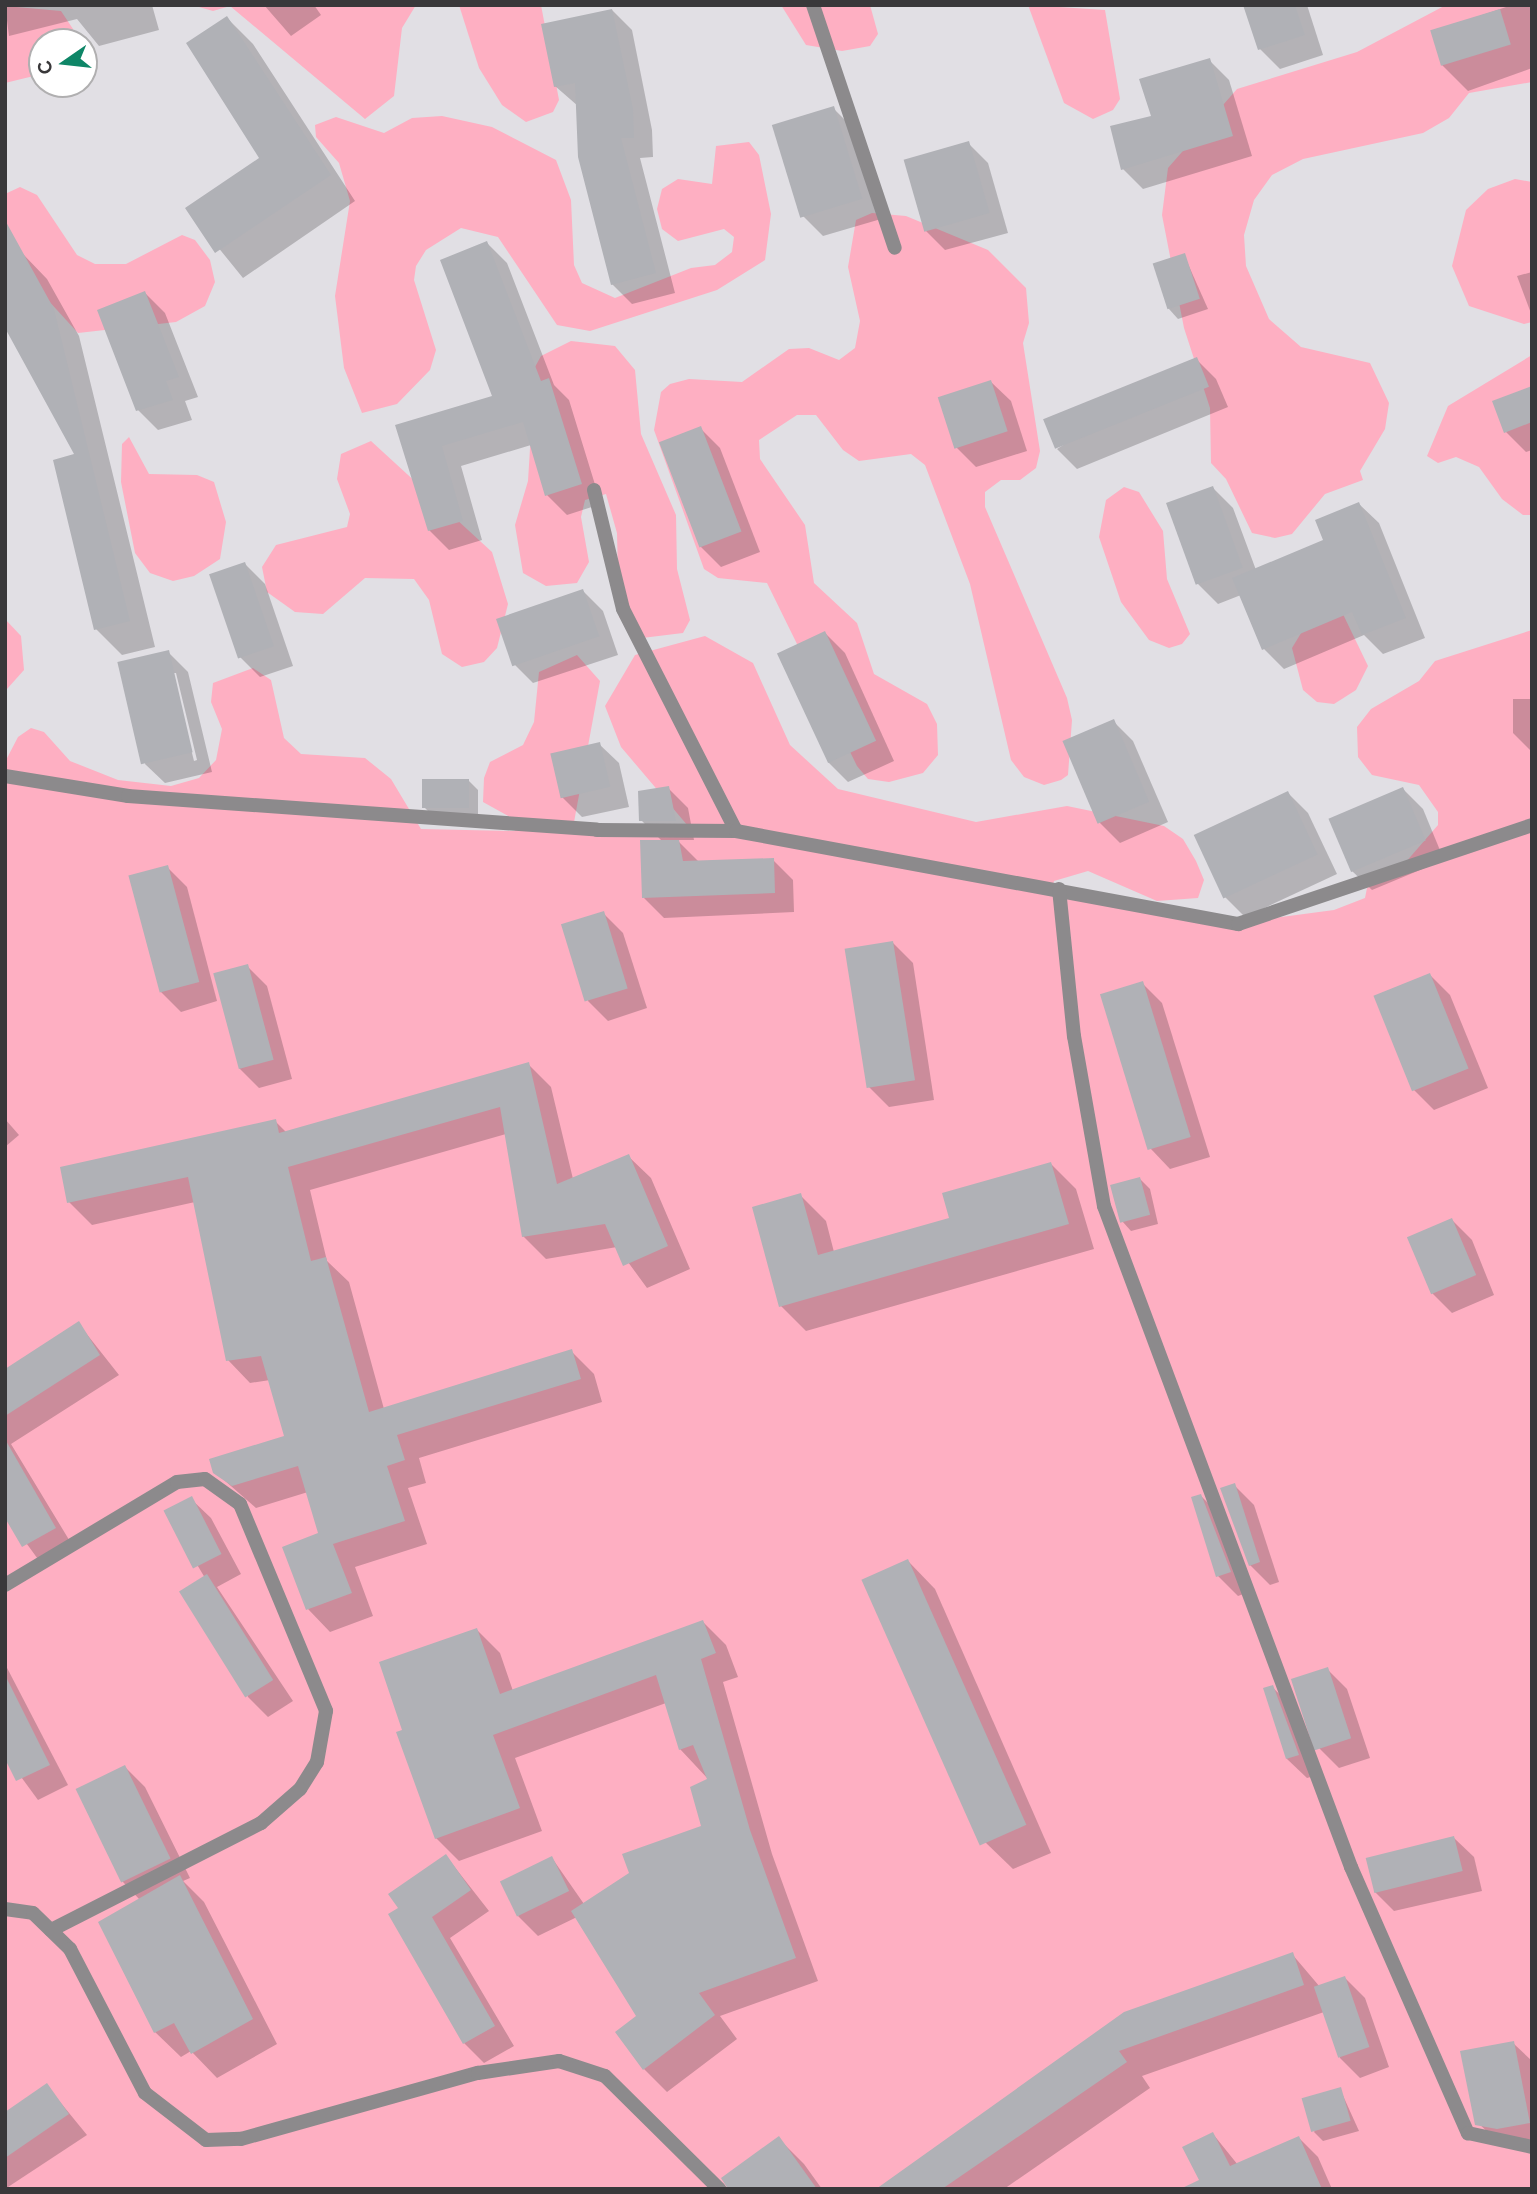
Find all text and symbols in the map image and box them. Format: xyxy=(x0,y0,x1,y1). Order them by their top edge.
north arrow xyxy=(28,28,98,98)
text: С xyxy=(32,59,57,77)

